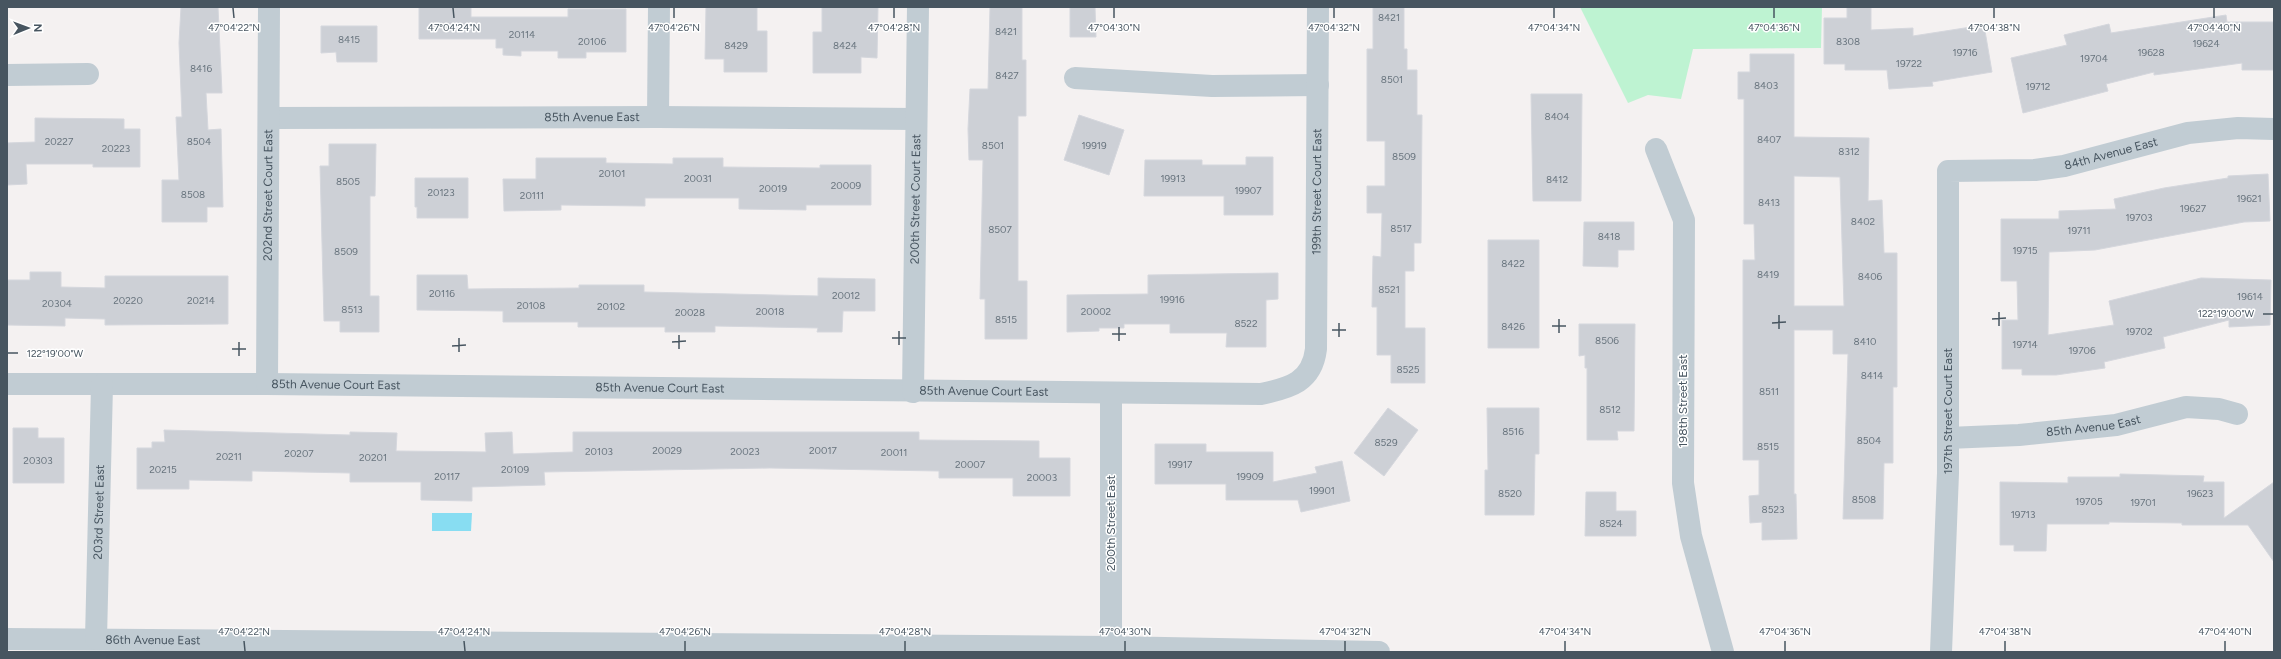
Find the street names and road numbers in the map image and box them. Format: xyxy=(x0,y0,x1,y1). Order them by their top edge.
street label: 85th Avenue East xyxy=(544,110,640,124)
street label: 199th Street Court East xyxy=(1310,128,1324,255)
street label: 202nd Street Court East xyxy=(261,129,275,261)
street label: 200th Street Court East xyxy=(908,133,923,264)
street label: 84th Avenue East xyxy=(2063,134,2160,173)
street label: 197th Street Court East xyxy=(1941,348,1955,474)
street label: 198th Street East xyxy=(1676,354,1690,448)
street label: 85th Avenue Court East xyxy=(271,377,401,392)
street label: 85th Avenue Court East xyxy=(595,380,725,396)
street label: 85th Avenue Court East xyxy=(919,384,1049,399)
street label: 85th Avenue East xyxy=(2045,412,2143,439)
street label: 203rd Street East xyxy=(91,464,107,560)
street label: 200th Street East xyxy=(1104,474,1118,571)
street label: 86th Avenue East xyxy=(105,633,201,647)

